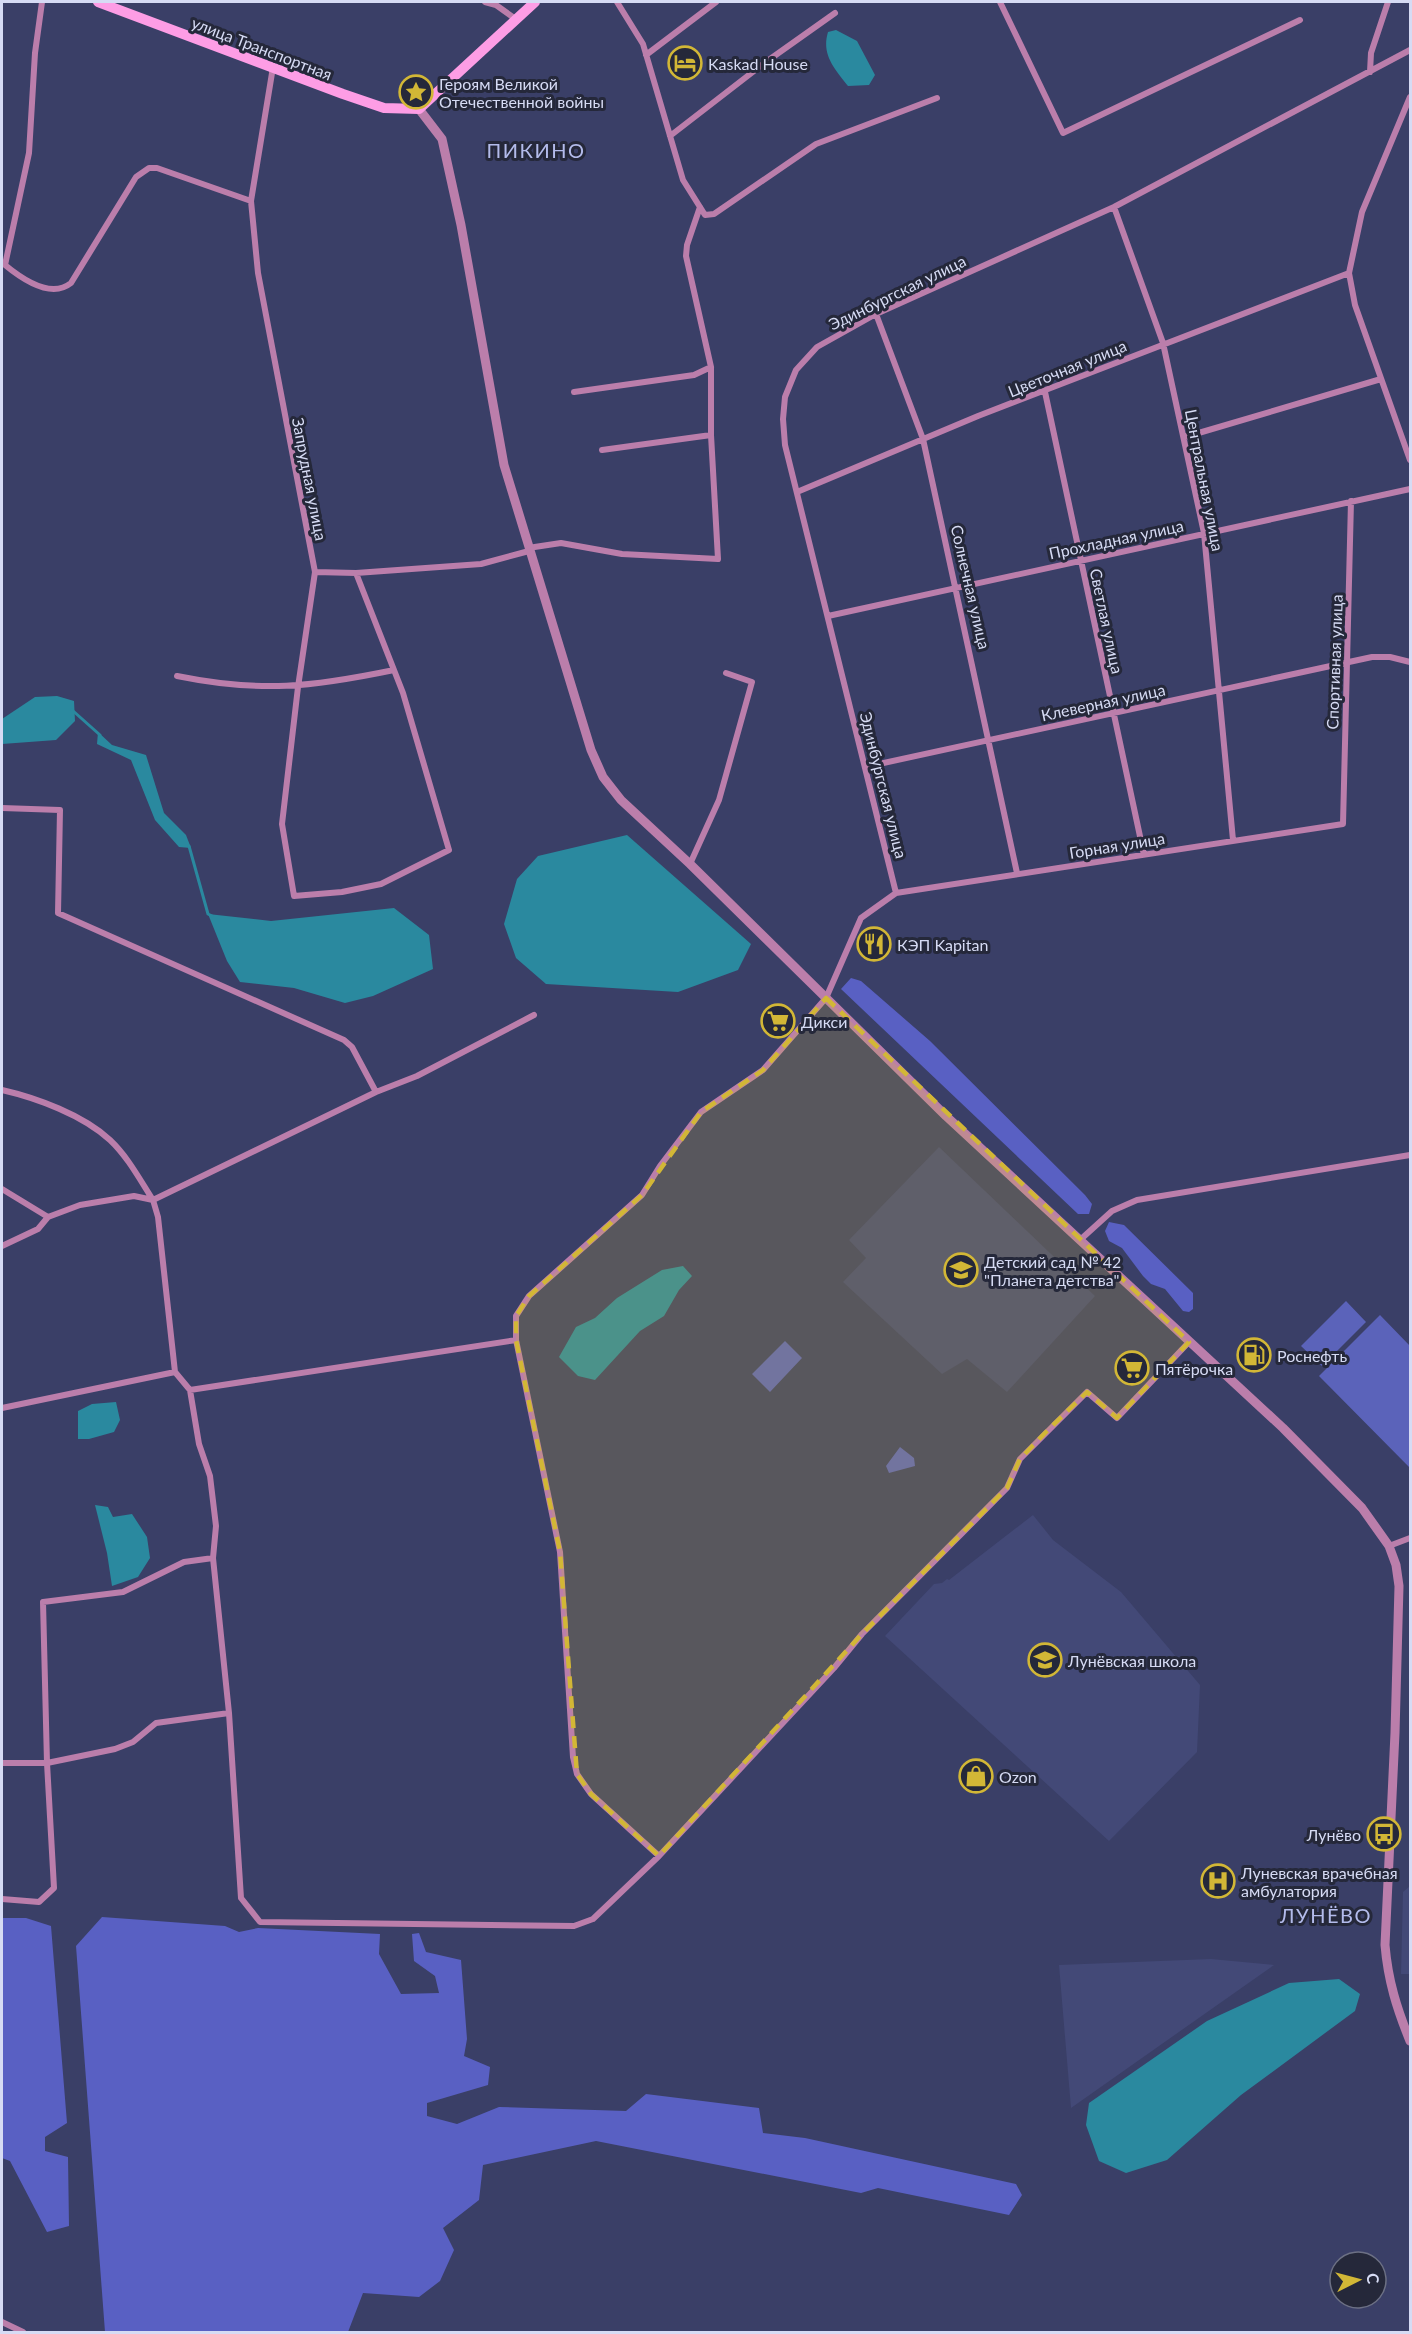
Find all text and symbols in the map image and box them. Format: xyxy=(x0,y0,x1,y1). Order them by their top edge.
street label: улица Транспортная xyxy=(189,12,335,84)
hotel icon: Kaskad House xyxy=(667,45,703,81)
place label: Kaskad House xyxy=(708,54,808,73)
place icon: Героям Великой Отечественной войны xyxy=(398,74,434,110)
place label: Героям Великой Отечественной войны xyxy=(439,74,604,111)
district label: ПИКИНО xyxy=(487,138,585,162)
street label: Эдинбургская улица xyxy=(825,251,969,333)
street label: Цветочная улица xyxy=(1005,336,1129,400)
street label: Центральная улица xyxy=(1182,407,1228,553)
street label: Запрудная улица xyxy=(289,416,331,542)
street label: Прохладная улица xyxy=(1047,515,1185,563)
street label: Солнечная улица xyxy=(947,523,995,651)
street label: Светлая улица xyxy=(1087,567,1127,675)
street label: Спортивная улица xyxy=(1322,594,1346,730)
street label: Клеверная улица xyxy=(1039,680,1167,724)
street label: Эдинбургская улица xyxy=(857,710,911,860)
street label: Горная улица xyxy=(1068,828,1166,862)
restaurant icon: КЭП Kapitan xyxy=(856,926,892,962)
place label: КЭП Kapitan xyxy=(897,935,988,954)
supermarket icon: Дикси xyxy=(760,1003,796,1039)
place label: Дикси xyxy=(801,1012,847,1031)
school or university icon: Детский сад № 42 "Планета детства" xyxy=(943,1252,979,1288)
place label: Детский сад № 42 "Планета детства" xyxy=(984,1252,1121,1289)
fuel station icon: Роснефть xyxy=(1236,1337,1272,1373)
place label: Роснефть xyxy=(1277,1346,1347,1365)
supermarket icon: Пятёрочка xyxy=(1114,1350,1150,1386)
place label: Пятёрочка xyxy=(1155,1359,1233,1378)
school or university icon: Лунёвская школа xyxy=(1027,1642,1063,1678)
place label: Лунёвская школа xyxy=(1067,1651,1196,1670)
shop icon: Ozon xyxy=(958,1758,994,1794)
place label: Ozon xyxy=(999,1767,1037,1786)
bus stop icon: Лунёво xyxy=(1366,1816,1402,1852)
place label: Лунёво xyxy=(1306,1825,1361,1844)
hospital icon: Луневская врачебная амбулатория xyxy=(1200,1863,1236,1899)
place label: Луневская врачебная амбулатория xyxy=(1240,1863,1398,1900)
district label: ЛУНЁВО xyxy=(1279,1903,1372,1927)
north arrow xyxy=(1328,2250,1388,2310)
text: С xyxy=(1363,2272,1383,2285)

